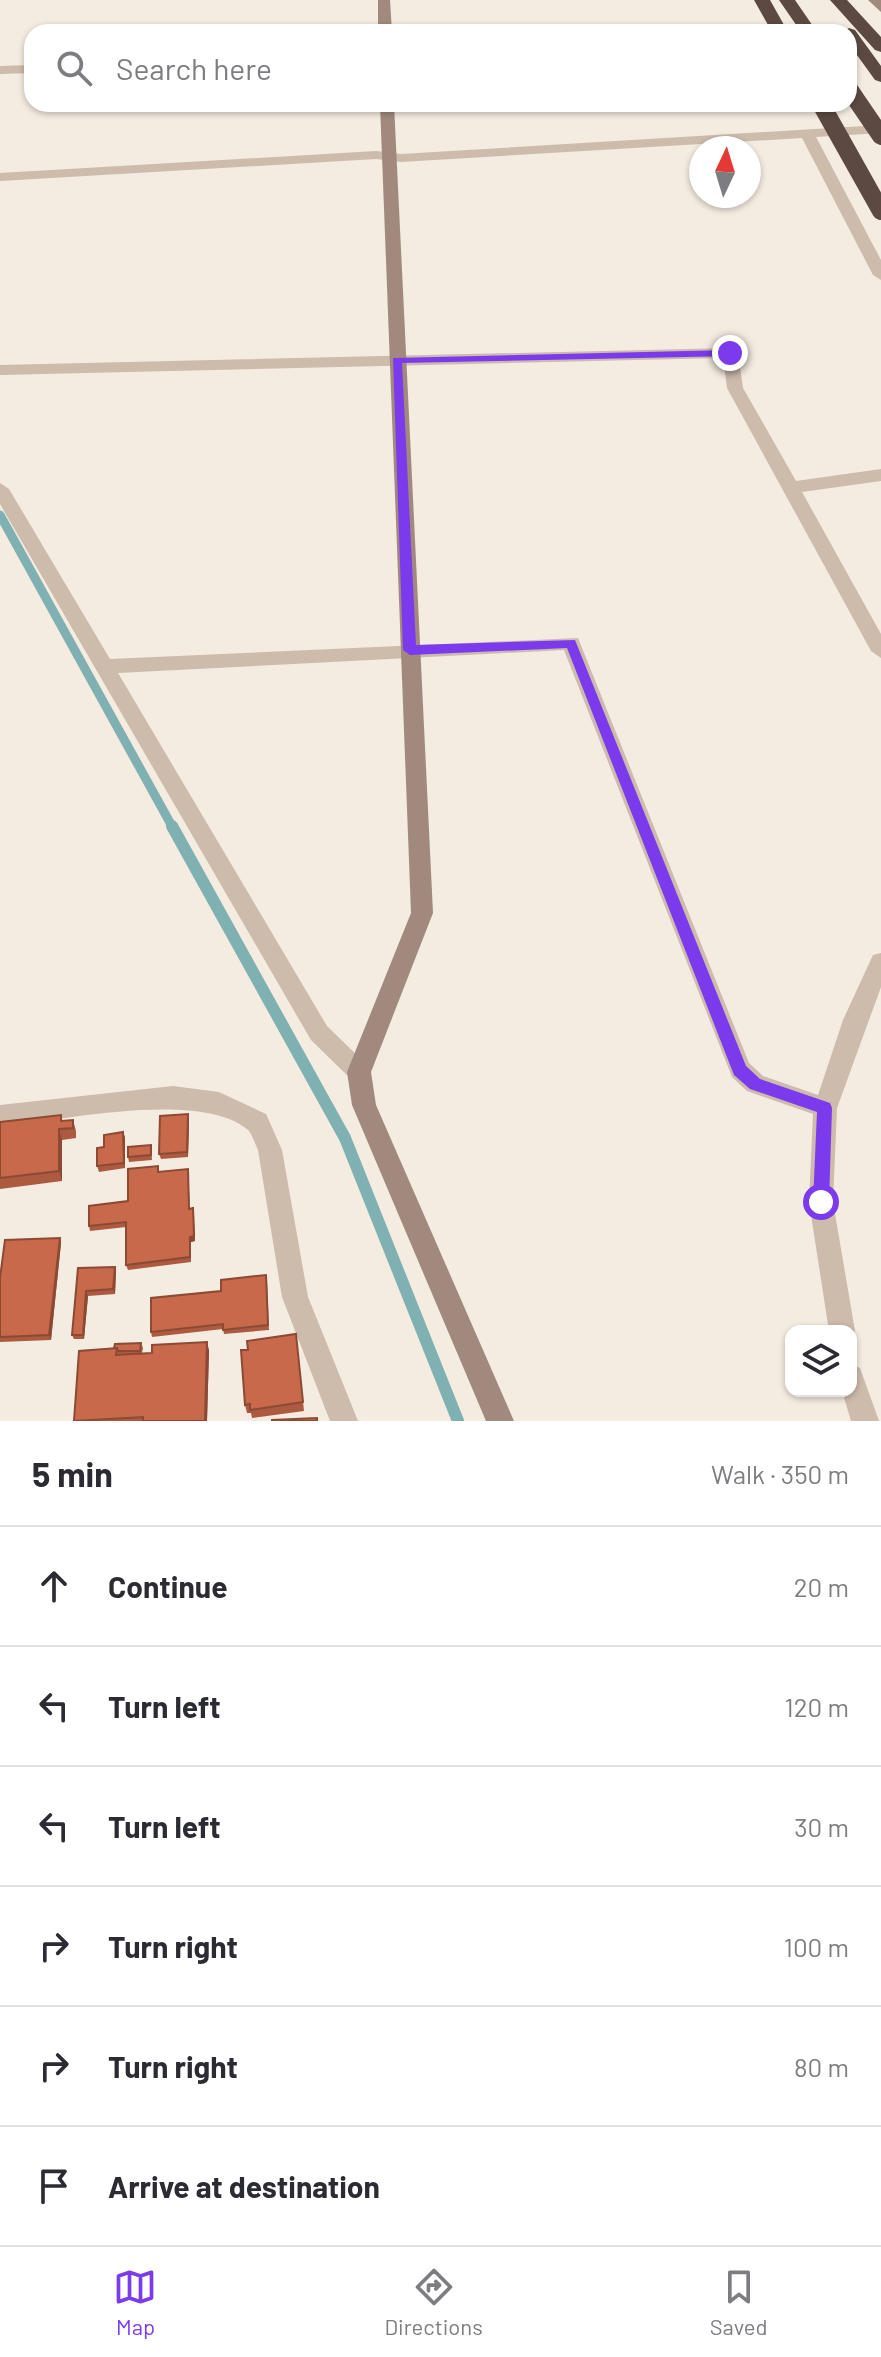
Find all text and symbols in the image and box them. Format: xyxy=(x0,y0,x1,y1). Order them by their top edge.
search box xyxy=(24,24,857,112)
icon: search xyxy=(52,46,96,90)
text: Search here xyxy=(116,50,272,86)
north arrow xyxy=(689,136,761,208)
route end xyxy=(712,335,748,371)
route start xyxy=(803,1184,839,1220)
map controls xyxy=(785,1325,857,1397)
button: layers xyxy=(785,1325,857,1397)
text: 5 min xyxy=(32,1453,113,1494)
text: Walk · 350 m xyxy=(711,1458,849,1489)
icon: ahead xyxy=(32,1564,76,1608)
text: Continue xyxy=(108,1568,228,1604)
text: 20 m xyxy=(794,1571,849,1602)
icon: left xyxy=(32,1684,76,1728)
text: Turn left xyxy=(108,1688,221,1724)
text: 120 m xyxy=(785,1691,849,1722)
icon: left xyxy=(32,1804,76,1848)
text: Turn left xyxy=(108,1808,221,1844)
text: 30 m xyxy=(794,1811,849,1842)
icon: right xyxy=(32,1924,76,1968)
text: Turn right xyxy=(108,1928,238,1964)
text: 100 m xyxy=(784,1931,849,1962)
icon: right xyxy=(32,2044,76,2088)
text: Turn right xyxy=(108,2048,238,2084)
text: 80 m xyxy=(794,2051,849,2082)
icon: arrive xyxy=(32,2164,76,2208)
text: Arrive at destination xyxy=(108,2168,380,2204)
tab: Map xyxy=(113,2265,157,2339)
tab: Directions xyxy=(384,2265,483,2339)
tab: Saved xyxy=(710,2265,767,2339)

